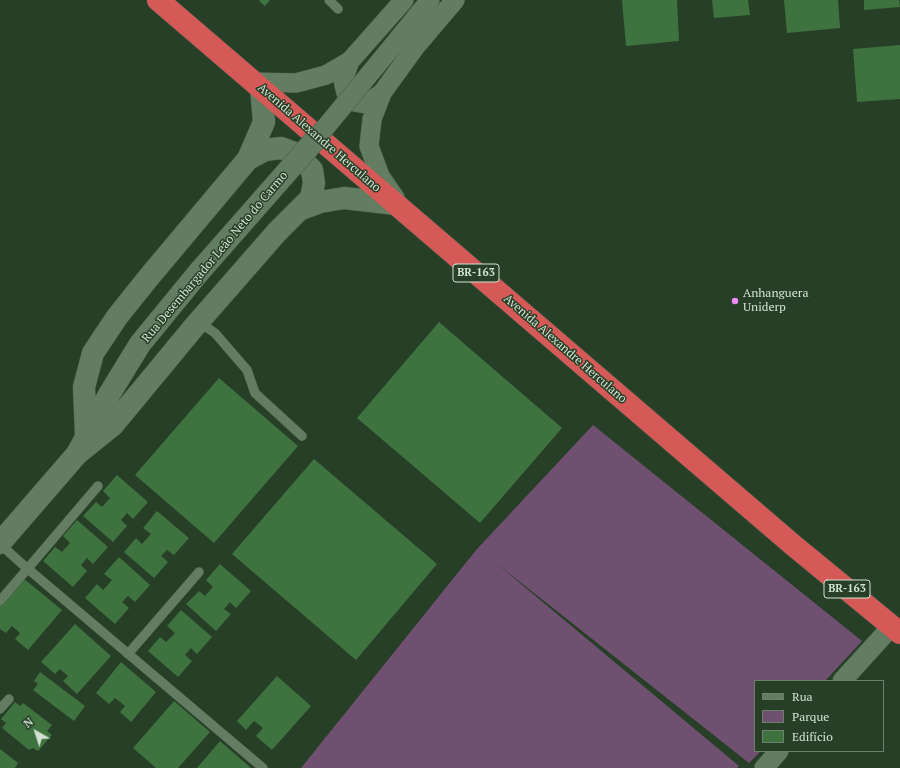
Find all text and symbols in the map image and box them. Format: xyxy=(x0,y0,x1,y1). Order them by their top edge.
street label: Avenida Alexandre Herculano xyxy=(255,81,383,195)
street label: Rua Desembargador Leão Neto do Carmo xyxy=(139,169,291,345)
road number: BR-163 xyxy=(453,264,499,282)
place label: Anhanguera Uniderp xyxy=(743,287,808,315)
street label: Avenida Alexandre Herculano xyxy=(501,292,629,406)
marker: Anhanguera Uniderp xyxy=(730,296,740,306)
road number: BR-163 xyxy=(824,580,870,598)
legend xyxy=(754,680,884,752)
text: Rua xyxy=(792,689,813,704)
text: Parque xyxy=(792,709,829,724)
north arrow xyxy=(16,712,56,752)
text: N xyxy=(21,715,36,731)
text: Edifício xyxy=(792,729,833,744)

